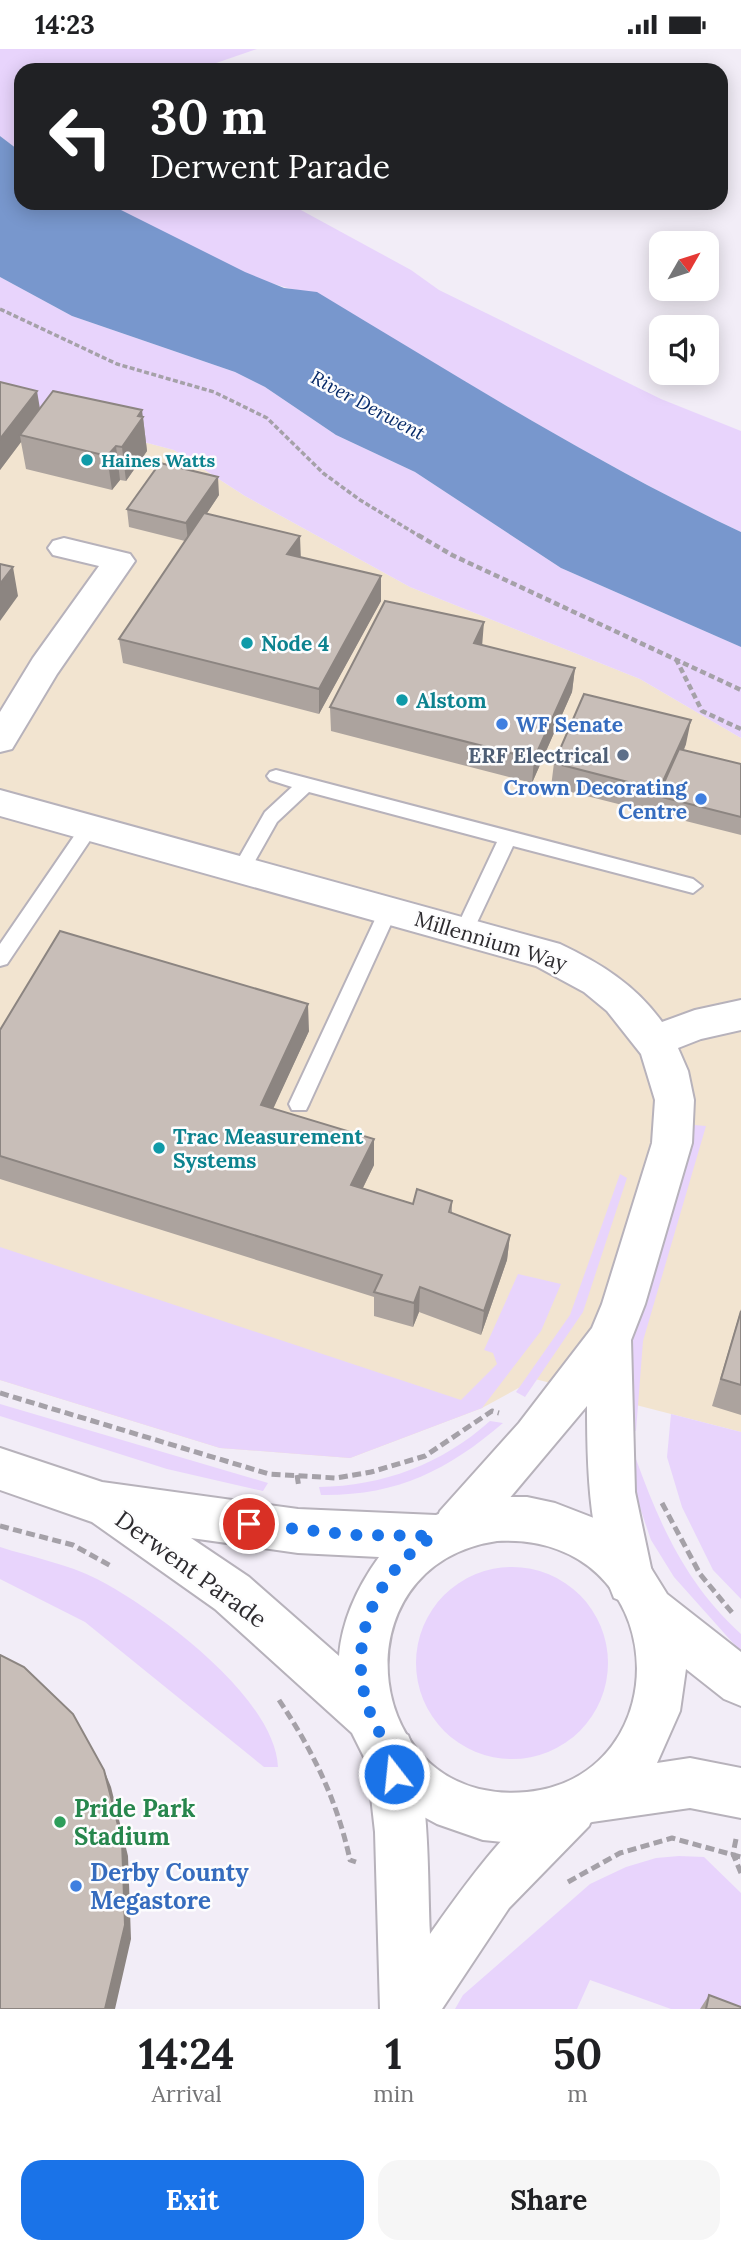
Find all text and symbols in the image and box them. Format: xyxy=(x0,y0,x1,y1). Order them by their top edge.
text: 14:23 xyxy=(35,8,95,41)
text: 30 m xyxy=(150,85,267,147)
icon: left xyxy=(35,91,126,182)
text: Derwent Parade xyxy=(150,146,390,187)
north arrow xyxy=(649,231,719,301)
map controls xyxy=(649,231,719,385)
button: sound xyxy=(649,315,719,385)
water label: River Derwent xyxy=(307,365,429,445)
place label: Haines Watts xyxy=(101,449,216,472)
marker: Haines Watts xyxy=(79,452,95,468)
place label: Node 4 xyxy=(261,630,329,657)
marker: Node 4 xyxy=(239,635,255,651)
place label: Alstom xyxy=(416,687,487,714)
marker: Alstom xyxy=(394,692,410,708)
place label: WF Senate xyxy=(516,711,623,738)
marker: WF Senate xyxy=(494,716,510,732)
place label: ERF Electrical xyxy=(468,742,609,769)
marker: ERF Electrical xyxy=(615,747,631,763)
place label: Crown Decorating Centre xyxy=(503,774,688,825)
marker: Crown Decorating Centre xyxy=(693,791,709,807)
street label: Millennium Way xyxy=(411,905,571,977)
place label: Trac Measurement Systems xyxy=(173,1123,363,1174)
marker: Trac Measurement Systems xyxy=(151,1140,167,1156)
pin xyxy=(219,1494,279,1554)
street label: Derwent Parade xyxy=(109,1504,273,1634)
icon: arrive xyxy=(230,1505,268,1543)
position arrow xyxy=(357,1737,431,1811)
place label: Pride Park Stadium xyxy=(74,1793,195,1852)
marker: Pride Park Stadium xyxy=(52,1814,68,1830)
place label: Derby County Megastore xyxy=(90,1857,250,1916)
marker: Derby County Megastore xyxy=(68,1878,84,1894)
text: 14:24 xyxy=(139,2027,235,2081)
text: 1 xyxy=(385,2027,402,2081)
text: 50 xyxy=(553,2027,602,2081)
text: Arrival xyxy=(151,2079,222,2108)
text: min xyxy=(373,2079,414,2108)
text: m xyxy=(567,2079,588,2108)
button: Exit xyxy=(21,2160,364,2240)
button: Share xyxy=(378,2160,720,2240)

